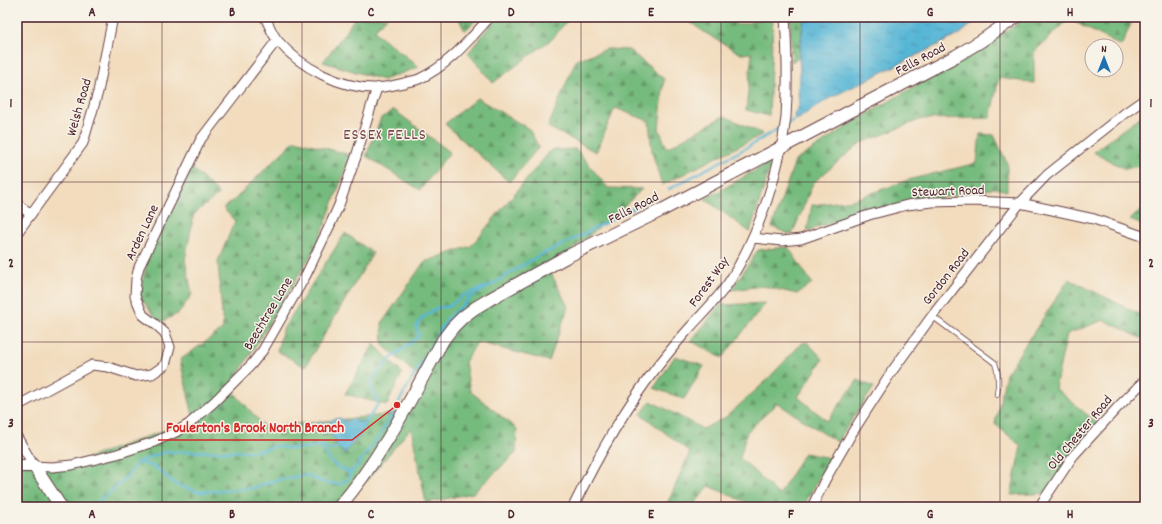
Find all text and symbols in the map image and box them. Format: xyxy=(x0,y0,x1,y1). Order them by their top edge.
text: A xyxy=(88,4,96,23)
text: B xyxy=(229,4,235,23)
text: C xyxy=(368,4,375,23)
text: D xyxy=(508,4,515,23)
text: E xyxy=(648,4,655,23)
text: F xyxy=(788,4,794,23)
text: G xyxy=(927,4,934,23)
text: H xyxy=(1067,4,1074,23)
street label: Fells Road xyxy=(892,38,950,81)
north arrow xyxy=(1084,38,1124,78)
text: N xyxy=(1101,42,1107,58)
street label: Welsh Road xyxy=(62,76,98,139)
text: 1 xyxy=(10,95,13,114)
text: 1 xyxy=(1150,95,1153,114)
district label: ESSEX FELLS xyxy=(343,124,427,147)
street label: Stewart Road xyxy=(911,181,985,203)
street label: Fells Road xyxy=(605,188,663,230)
street label: Arden Lane xyxy=(121,201,165,264)
street label: Gordon Road xyxy=(918,245,975,310)
street label: Forest Way xyxy=(684,252,735,312)
text: 2 xyxy=(8,255,14,274)
text: 2 xyxy=(1148,255,1154,274)
street label: Beechtree Lane xyxy=(239,274,298,354)
street label: Old Chester Road xyxy=(1043,391,1118,475)
callout: Foulerton's Brook North Branch xyxy=(158,413,352,440)
text: 3 xyxy=(8,415,14,434)
text: 3 xyxy=(1148,415,1154,434)
text: Foulerton's Brook North Branch xyxy=(166,418,344,440)
text: A xyxy=(88,506,96,524)
text: B xyxy=(229,506,235,524)
text: C xyxy=(368,506,375,524)
text: D xyxy=(508,506,515,524)
text: E xyxy=(648,506,655,524)
text: F xyxy=(788,506,794,524)
text: G xyxy=(927,506,934,524)
text: H xyxy=(1067,506,1074,524)

